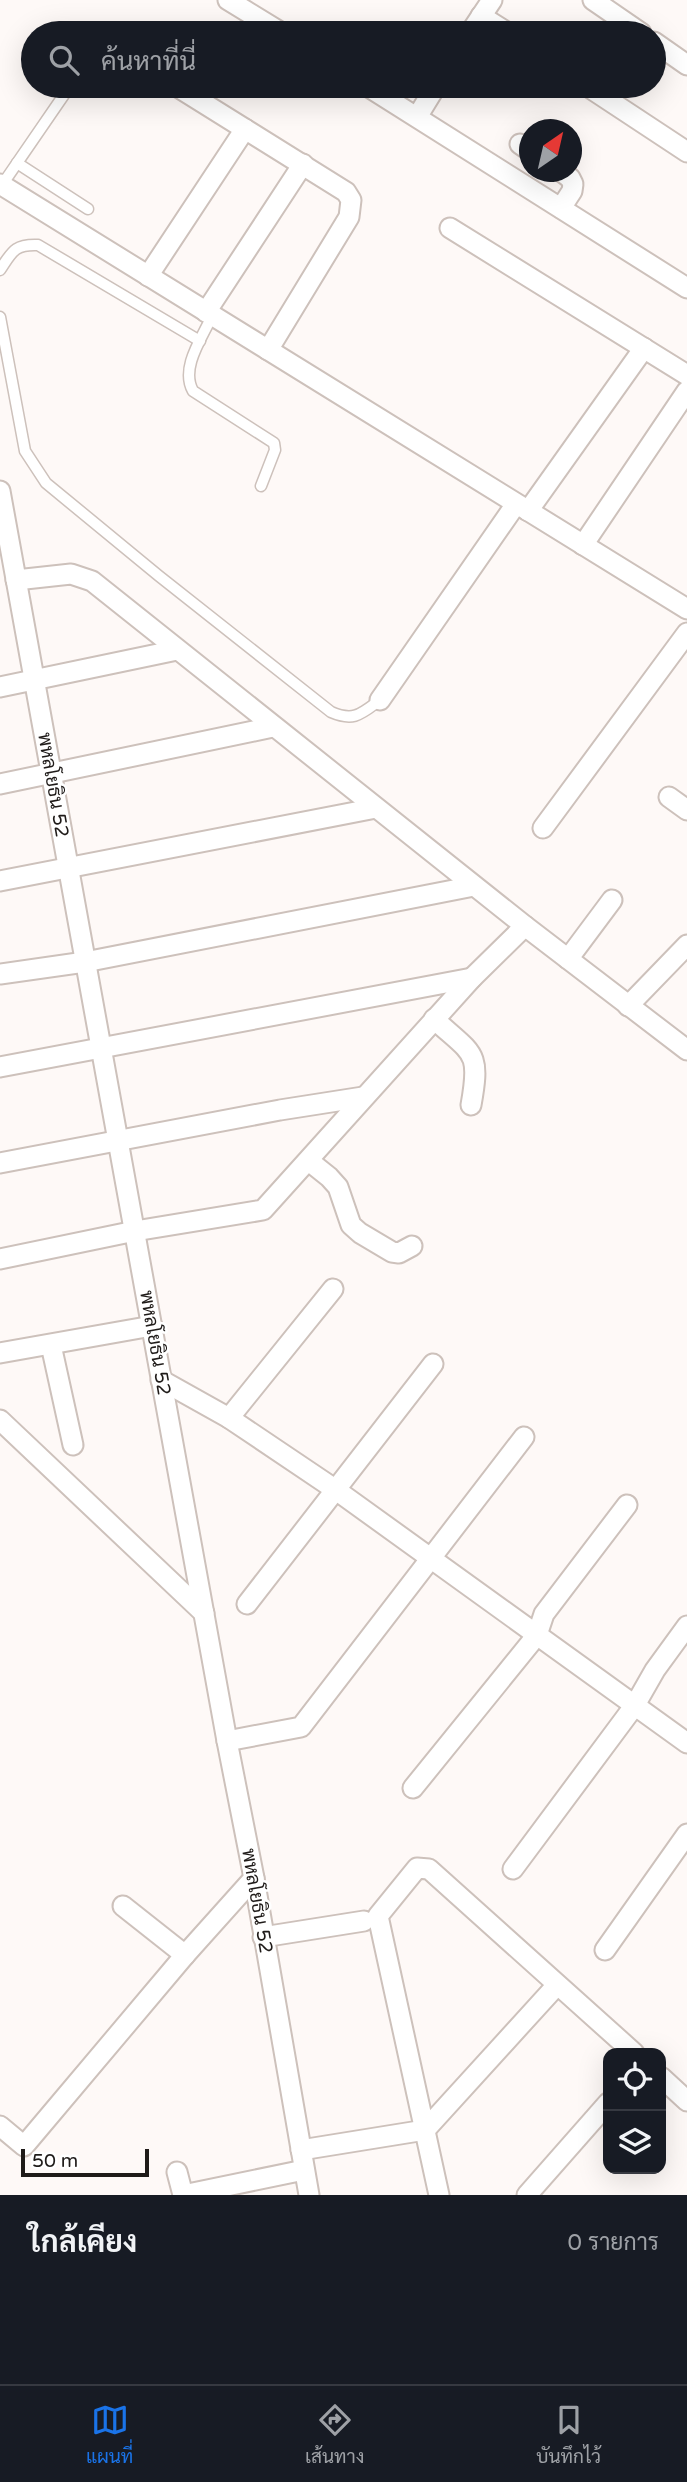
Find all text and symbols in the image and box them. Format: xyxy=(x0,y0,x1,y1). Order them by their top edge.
search box xyxy=(21,21,666,98)
icon: search xyxy=(45,41,83,79)
text: ค้นหาที่นี่ xyxy=(101,46,196,77)
north arrow xyxy=(519,119,582,182)
street label: พหลโยธิน 52 xyxy=(33,731,75,839)
street label: พหลโยธิน 52 xyxy=(135,1289,177,1397)
street label: พหลโยธิน 52 xyxy=(237,1847,279,1955)
map controls xyxy=(603,2048,666,2174)
button: locate xyxy=(603,2048,666,2111)
button: layers xyxy=(603,2111,666,2174)
scale bar xyxy=(21,2146,149,2178)
text: 50 m xyxy=(32,2150,78,2172)
text: ใกล้เคียง xyxy=(28,2224,137,2261)
text: 0 รายการ xyxy=(568,2229,659,2257)
tab: แผนที่ xyxy=(86,2401,133,2468)
tab: เส้นทาง xyxy=(305,2401,364,2468)
tab: บันทึกไว้ xyxy=(536,2401,601,2468)

